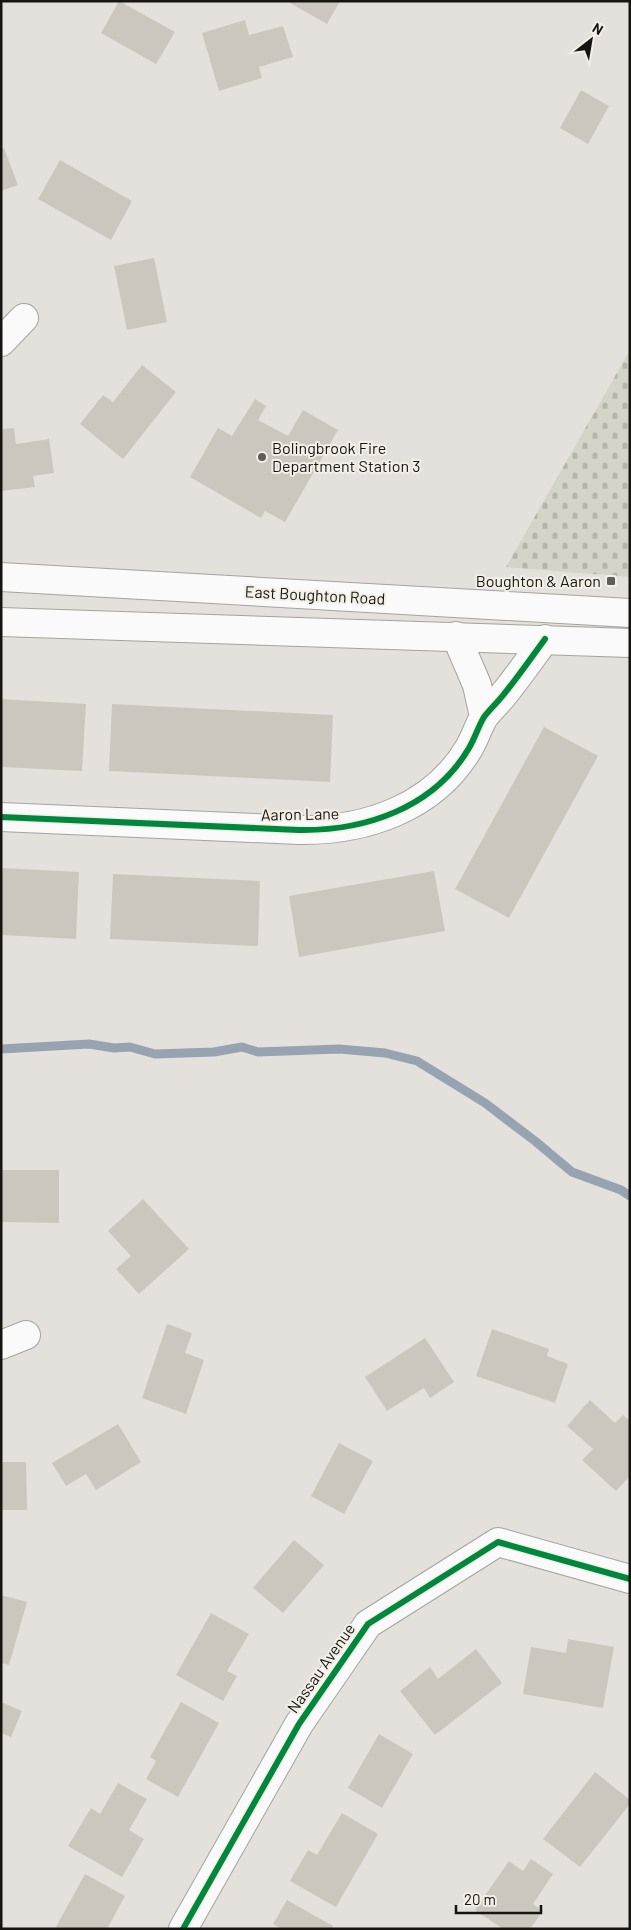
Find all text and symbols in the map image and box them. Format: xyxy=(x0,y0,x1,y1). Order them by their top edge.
north arrow xyxy=(566,15,616,65)
text: N xyxy=(590,19,606,38)
place label: Bolingbrook Fire Department Station 3 xyxy=(272,438,421,475)
marker: Bolingbrook Fire Department Station 3 xyxy=(256,451,268,463)
place label: Boughton & Aaron xyxy=(476,571,601,590)
marker: Boughton & Aaron xyxy=(605,575,617,587)
street label: East Boughton Road xyxy=(244,581,386,608)
street label: Aaron Lane xyxy=(261,803,339,824)
street label: Nassau Avenue xyxy=(283,1619,358,1716)
scale bar xyxy=(456,1882,541,1914)
text: 20 m xyxy=(464,1890,496,1908)

